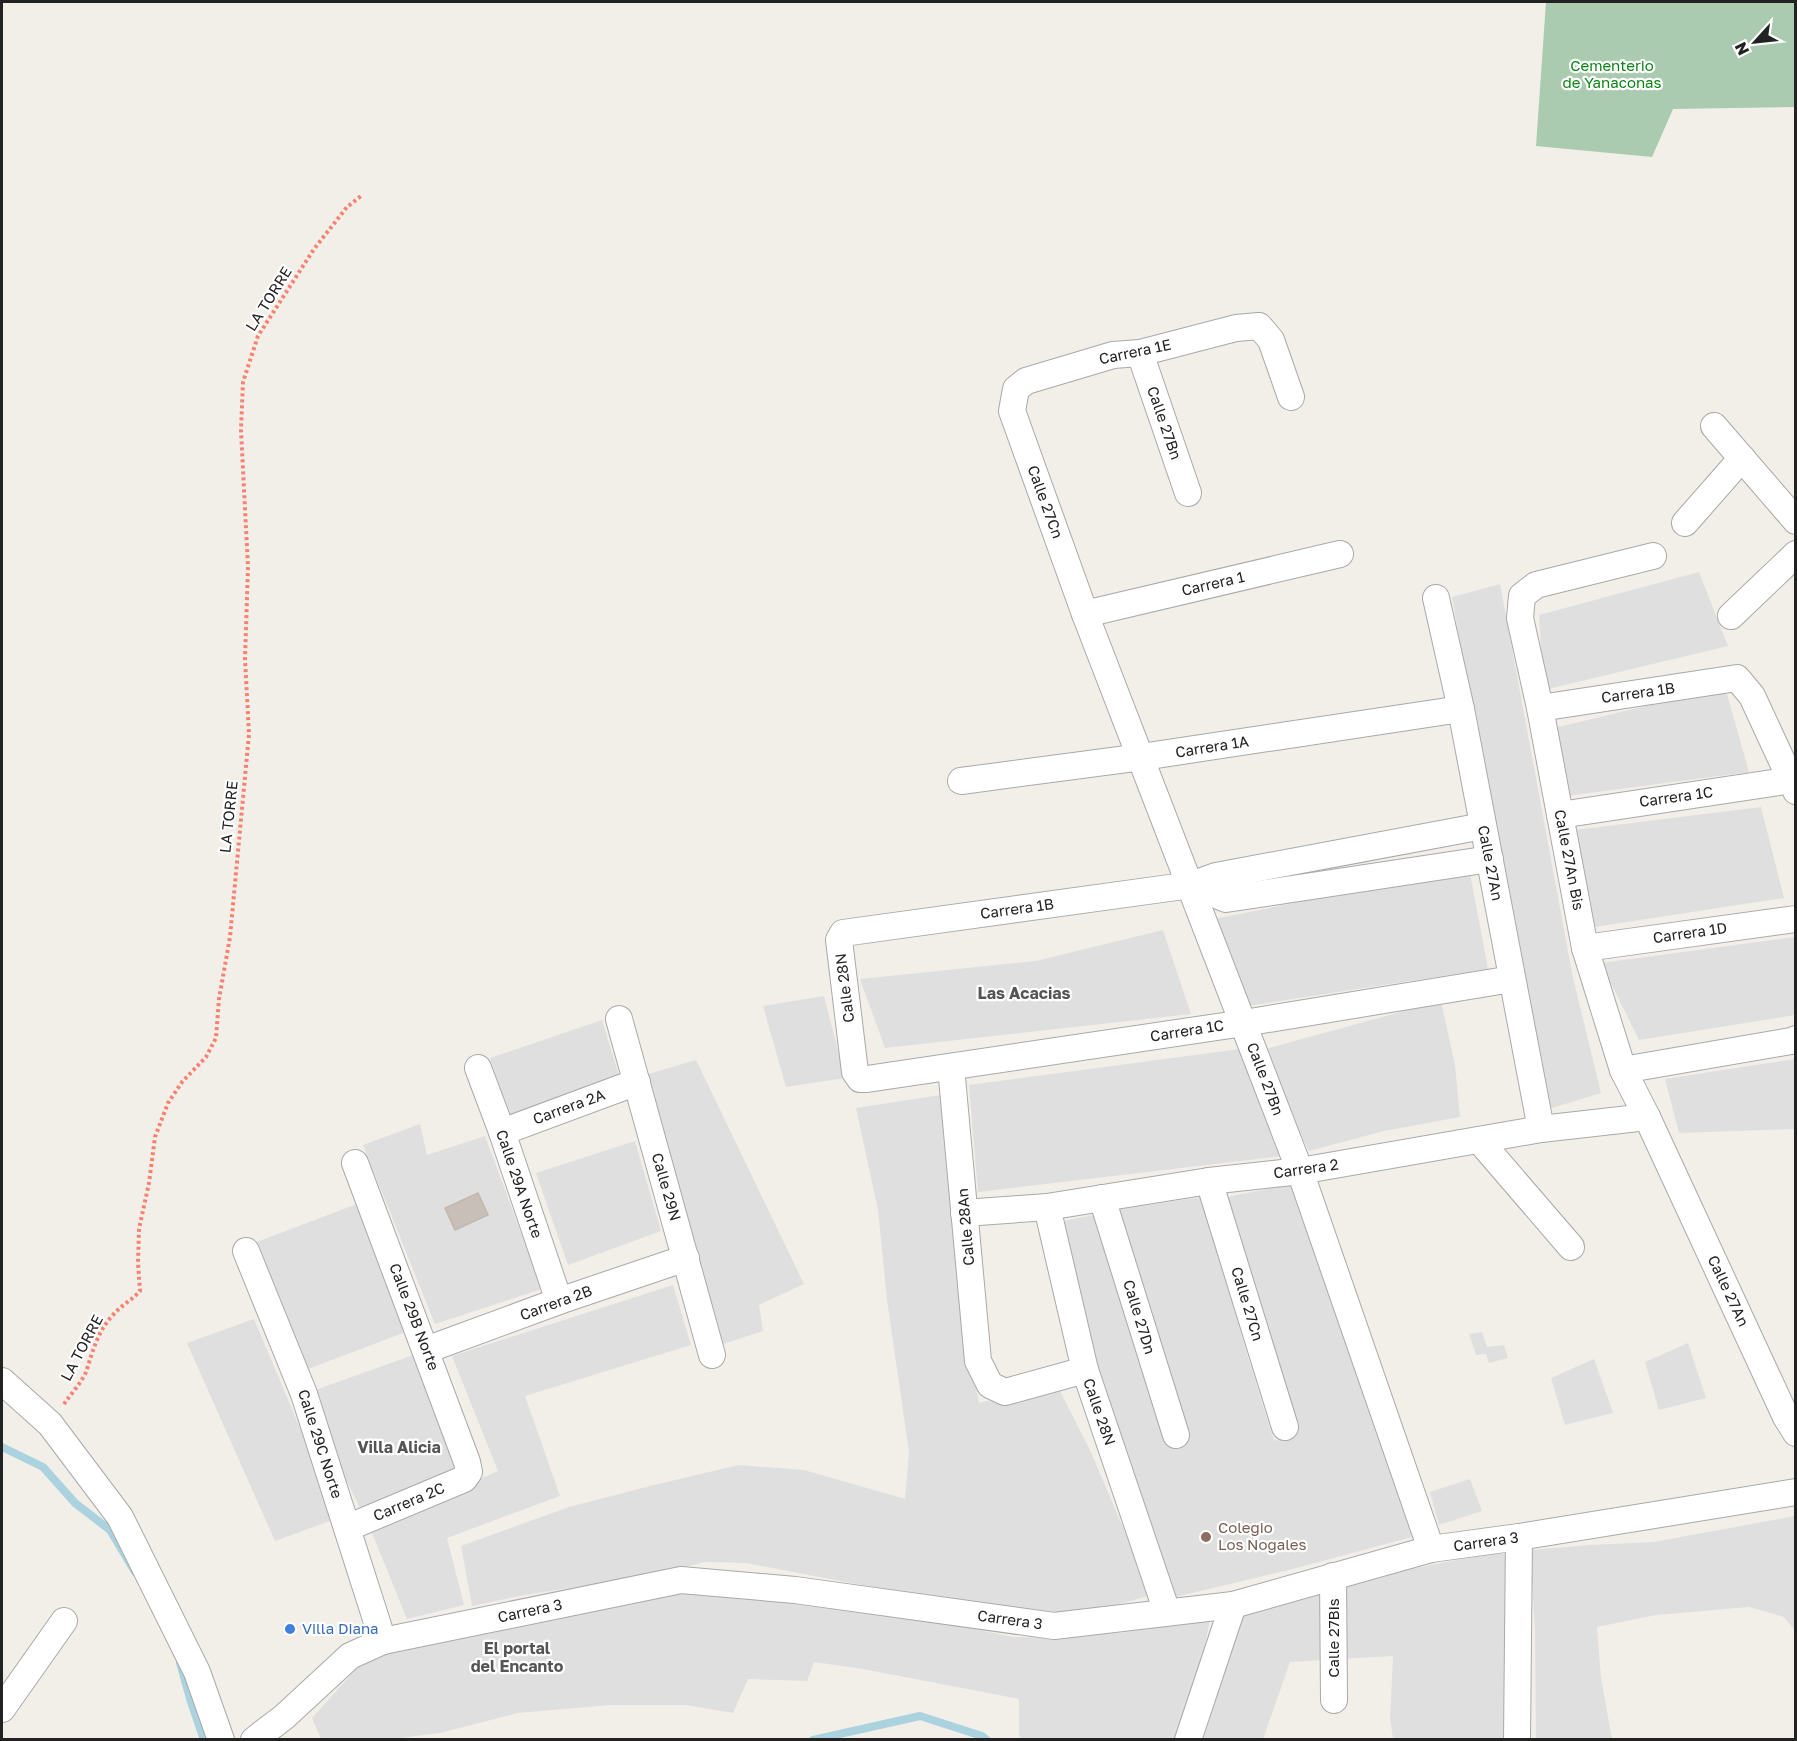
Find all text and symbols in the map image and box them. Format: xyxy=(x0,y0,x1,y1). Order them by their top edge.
north arrow xyxy=(1725,12,1785,72)
text: N xyxy=(1730,39,1753,59)
park label: Cementerio de Yanaconas xyxy=(1562,56,1662,91)
street label: LA TORRE xyxy=(241,263,295,334)
street label: Carrera 1E xyxy=(1097,335,1173,367)
street label: Calle 27Bn xyxy=(1144,384,1186,462)
street label: Calle 27Cn xyxy=(1024,463,1068,541)
street label: Carrera 1 xyxy=(1180,567,1246,599)
street label: Carrera 1B xyxy=(1600,678,1676,706)
street label: Carrera 1A xyxy=(1174,731,1250,761)
street label: LA TORRE xyxy=(215,780,241,854)
street label: Carrera 1C xyxy=(1638,782,1714,810)
street label: Calle 27An Bis xyxy=(1551,808,1589,912)
street label: Calle 27An xyxy=(1475,824,1507,902)
street label: Carrera 1B xyxy=(979,894,1055,922)
street label: Carrera 1D xyxy=(1652,918,1728,946)
street label: Calle 28N xyxy=(831,952,857,1024)
district label: Las Acacias xyxy=(977,983,1071,1003)
street label: Carrera 1C xyxy=(1149,1015,1225,1045)
street label: Calle 27Bn xyxy=(1244,1040,1288,1118)
street label: Carrera 2A xyxy=(530,1085,607,1127)
street label: Calle 29A Norte xyxy=(493,1127,547,1240)
street label: Calle 29N xyxy=(649,1151,685,1223)
street label: Carrera 2 xyxy=(1272,1155,1340,1181)
street label: Calle 28An xyxy=(953,1188,977,1267)
street label: Calle 27An xyxy=(1705,1252,1753,1329)
street label: Calle 29B Norte xyxy=(386,1260,444,1373)
street label: Calle 27Cn xyxy=(1228,1264,1268,1343)
street label: Calle 27Dn xyxy=(1120,1277,1160,1356)
street label: Carrera 2B xyxy=(517,1281,594,1323)
street label: LA TORRE xyxy=(56,1311,106,1384)
street label: Calle 28N xyxy=(1080,1376,1120,1448)
street label: Calle 29C Norte xyxy=(295,1387,347,1501)
district label: Villa Alicia xyxy=(357,1437,441,1457)
street label: Carrera 2C xyxy=(370,1478,447,1524)
place label: Colegio Los Nogales xyxy=(1218,1518,1307,1553)
street label: Carrera 3 xyxy=(1452,1528,1520,1554)
marker: Colegio Los Nogales xyxy=(1199,1530,1213,1544)
street label: Carrera 3 xyxy=(496,1594,564,1626)
street label: Calle 27Bis xyxy=(1324,1598,1342,1678)
street label: Carrera 3 xyxy=(976,1606,1044,1632)
place label: Villa Diana xyxy=(302,1619,379,1637)
marker: Villa Diana xyxy=(283,1622,297,1636)
district label: El portal del Encanto xyxy=(471,1638,564,1676)

